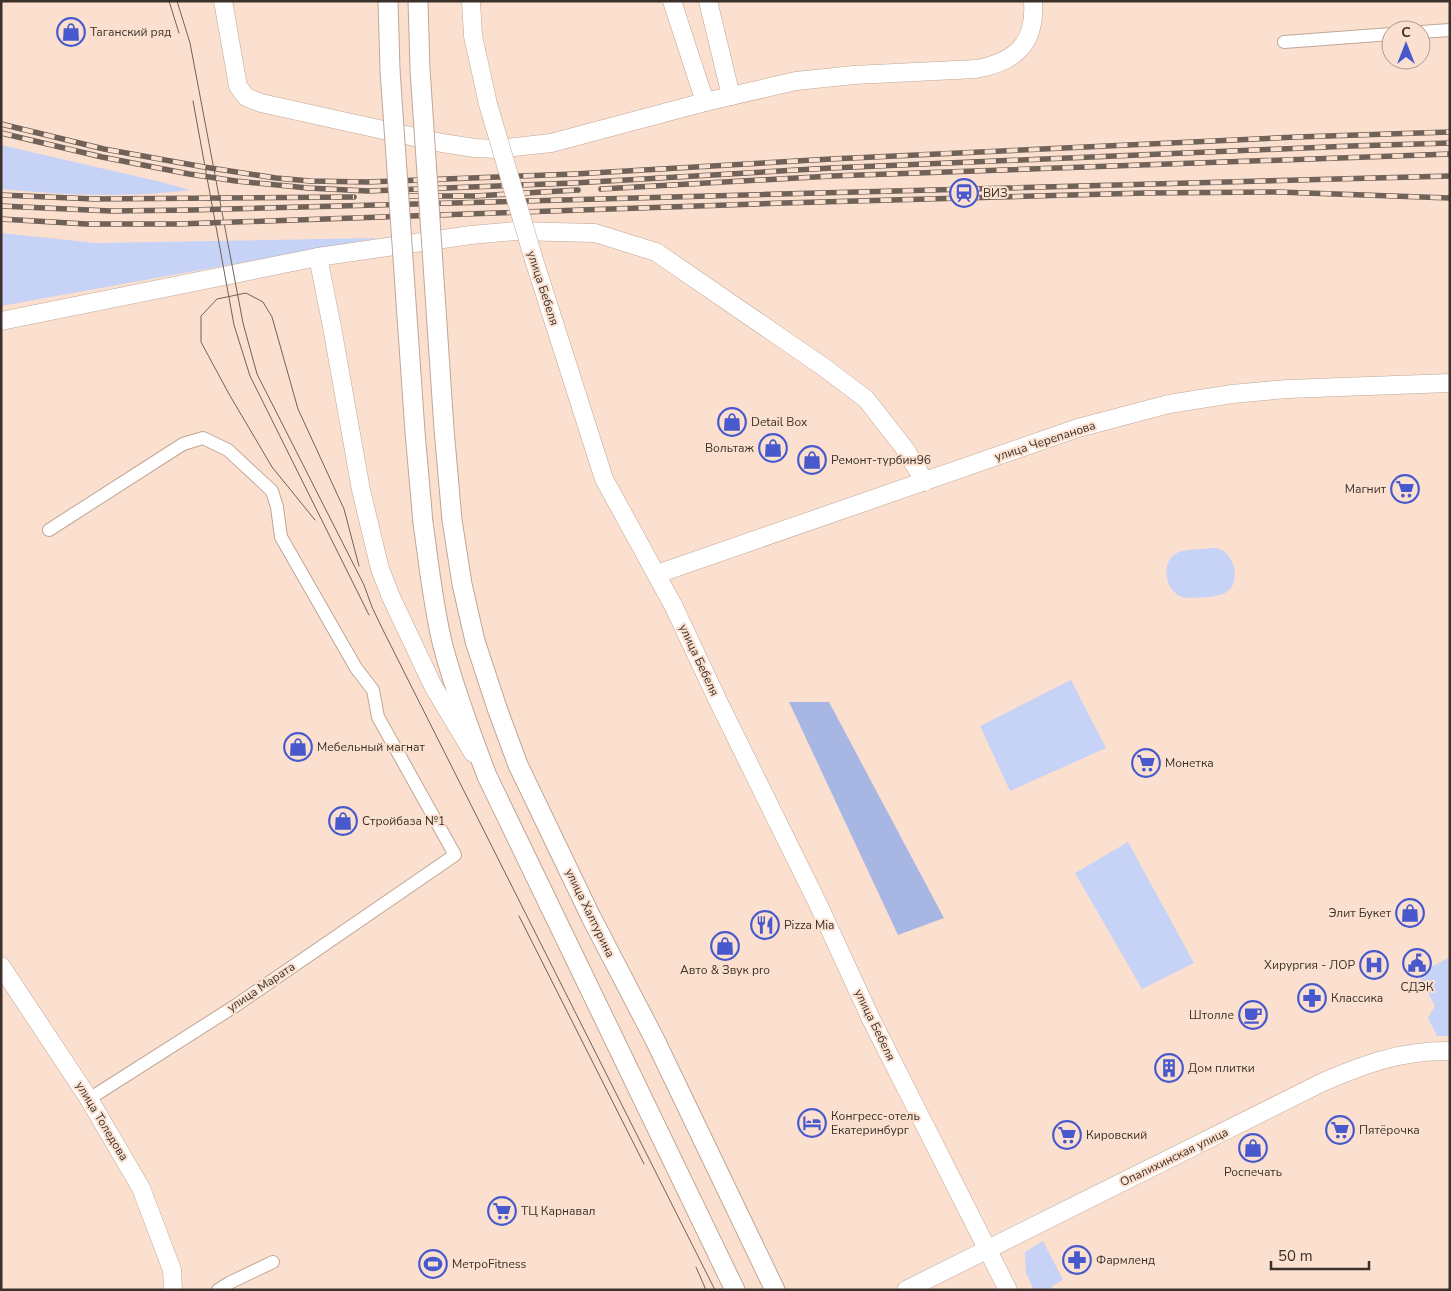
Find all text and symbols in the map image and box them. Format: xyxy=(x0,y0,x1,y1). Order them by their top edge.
shop icon: Таганский ряд xyxy=(56,17,86,47)
north arrow xyxy=(1381,20,1431,70)
text: С xyxy=(1401,23,1411,42)
place label: Таганский ряд xyxy=(90,24,171,40)
station icon: ВИЗ xyxy=(949,178,979,208)
place label: ВИЗ xyxy=(983,185,1008,201)
street label: улица Бебеля xyxy=(523,249,563,327)
shop icon: Detail Box xyxy=(717,407,747,437)
place label: Detail Box xyxy=(751,414,808,430)
street label: улица Черепанова xyxy=(993,417,1097,465)
shop icon: Вольтаж xyxy=(758,433,788,463)
place label: Вольтаж xyxy=(705,440,755,456)
shop icon: Ремонт-турбин96 xyxy=(797,445,827,475)
place label: Ремонт-турбин96 xyxy=(831,452,931,468)
supermarket icon: Магнит xyxy=(1390,474,1420,504)
place label: Магнит xyxy=(1345,481,1387,497)
street label: улица Бебеля xyxy=(675,621,723,699)
shop icon: Мебельный магнат xyxy=(283,732,313,762)
place label: Мебельный магнат xyxy=(317,739,425,755)
supermarket icon: Монетка xyxy=(1131,748,1161,778)
place label: Монетка xyxy=(1165,755,1214,771)
shop icon: Стройбаза №1 xyxy=(328,806,358,836)
place label: Стройбаза №1 xyxy=(362,813,445,829)
street label: улица Халтурина xyxy=(562,866,618,960)
shop icon: Элит Букет xyxy=(1395,898,1425,928)
place label: Элит Букет xyxy=(1328,905,1392,921)
restaurant icon: Pizza Mia xyxy=(750,910,780,940)
place label: Pizza Mia xyxy=(784,917,834,933)
shop icon: Авто & Звук pro xyxy=(710,931,740,961)
public building icon: СДЭК xyxy=(1402,948,1432,978)
hospital icon: Хирургия - ЛОР xyxy=(1359,950,1389,980)
place label: Хирургия - ЛОР xyxy=(1264,957,1355,973)
street label: улица Марата xyxy=(224,958,298,1016)
place label: Авто & Звук pro xyxy=(680,962,770,978)
place label: СДЭК xyxy=(1400,979,1434,995)
pharmacy icon: Классика xyxy=(1297,983,1327,1013)
street label: улица Бебеля xyxy=(851,987,899,1063)
place label: Классика xyxy=(1331,990,1383,1006)
cafe icon: Штолле xyxy=(1238,1000,1268,1030)
place label: Штолле xyxy=(1189,1007,1234,1023)
building icon: Дом плитки xyxy=(1154,1053,1184,1083)
place label: Дом плитки xyxy=(1188,1060,1255,1076)
street label: улица Толедова xyxy=(72,1078,132,1164)
hotel icon: Конгресс-отель Екатеринбург xyxy=(797,1108,827,1138)
place label: Конгресс-отель Екатеринбург xyxy=(831,1108,920,1138)
supermarket icon: Пятёрочка xyxy=(1325,1115,1355,1145)
supermarket icon: Кировский xyxy=(1052,1120,1082,1150)
place label: Пятёрочка xyxy=(1359,1122,1420,1138)
street label: Опалихинская улица xyxy=(1117,1124,1231,1190)
place label: Кировский xyxy=(1086,1127,1147,1143)
shop icon: Роспечать xyxy=(1238,1133,1268,1163)
place label: Роспечать xyxy=(1224,1164,1282,1180)
supermarket icon: ТЦ Карнавал xyxy=(487,1196,517,1226)
place label: ТЦ Карнавал xyxy=(521,1203,596,1219)
scale bar xyxy=(1271,1238,1368,1270)
pharmacy icon: Фармленд xyxy=(1062,1245,1092,1275)
text: 50 m xyxy=(1278,1246,1313,1266)
sports icon: МетроFitness xyxy=(418,1249,448,1279)
place label: Фармленд xyxy=(1096,1252,1155,1268)
place label: МетроFitness xyxy=(452,1256,527,1272)

